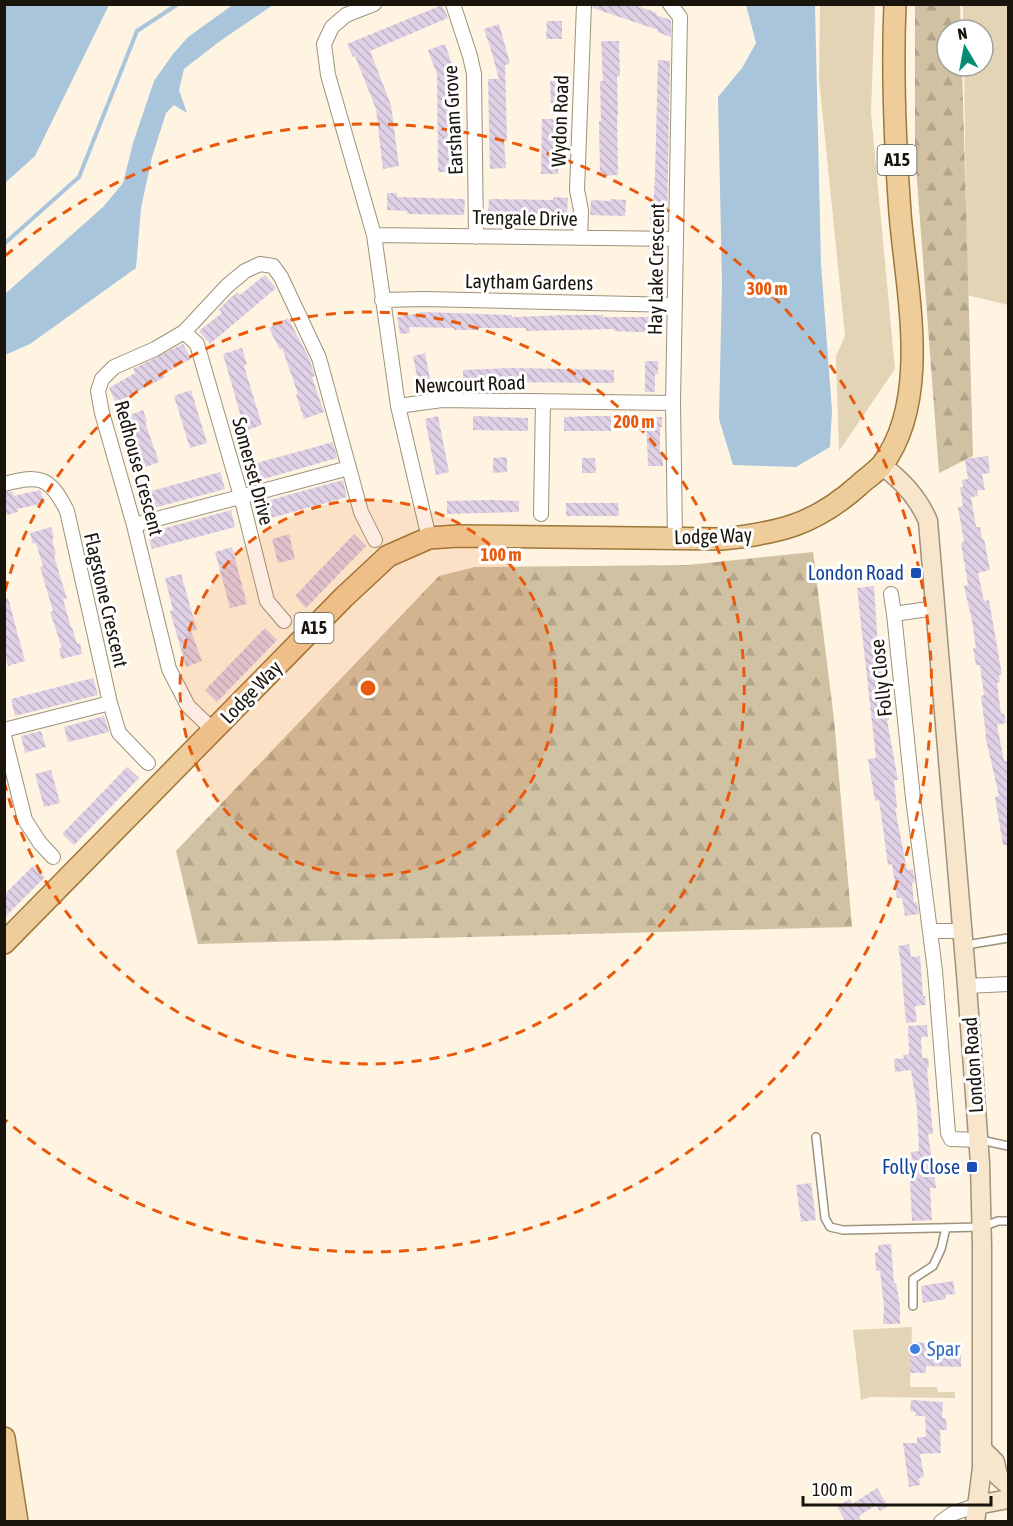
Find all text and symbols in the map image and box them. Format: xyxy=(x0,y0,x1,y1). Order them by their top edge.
north arrow xyxy=(935,18,995,78)
text: N xyxy=(956,24,969,43)
street label: Earsham Grove xyxy=(438,65,467,175)
street label: Wydon Road xyxy=(546,75,573,167)
road number: A15 xyxy=(878,145,916,175)
street label: Hay Lake Crescent xyxy=(643,202,668,335)
street label: Trengale Drive xyxy=(472,205,578,230)
street label: Laytham Gardens xyxy=(465,269,593,294)
text: 300 m xyxy=(747,278,787,299)
street label: Newcourt Road xyxy=(414,370,526,397)
street label: Redhouse Crescent xyxy=(110,398,169,538)
text: 200 m xyxy=(614,411,654,432)
street label: Somerset Drive xyxy=(228,414,279,527)
street label: Lodge Way xyxy=(674,523,752,548)
street label: Flagstone Crescent xyxy=(80,530,133,670)
text: 100 m xyxy=(481,544,521,565)
place label: London Road xyxy=(808,561,904,584)
marker: London Road xyxy=(909,566,923,580)
road number: A15 xyxy=(294,613,334,643)
street label: Folly Close xyxy=(865,638,896,718)
street label: Lodge Way xyxy=(215,656,286,728)
centre of rings xyxy=(358,678,378,698)
street label: London Road xyxy=(958,1016,987,1114)
place label: Folly Close xyxy=(882,1155,960,1178)
marker: Folly Close xyxy=(965,1160,979,1174)
place label: Spar xyxy=(927,1337,961,1360)
marker: Spar xyxy=(908,1342,922,1356)
scale bar xyxy=(803,1469,990,1507)
text: 100 m xyxy=(812,1479,853,1500)

